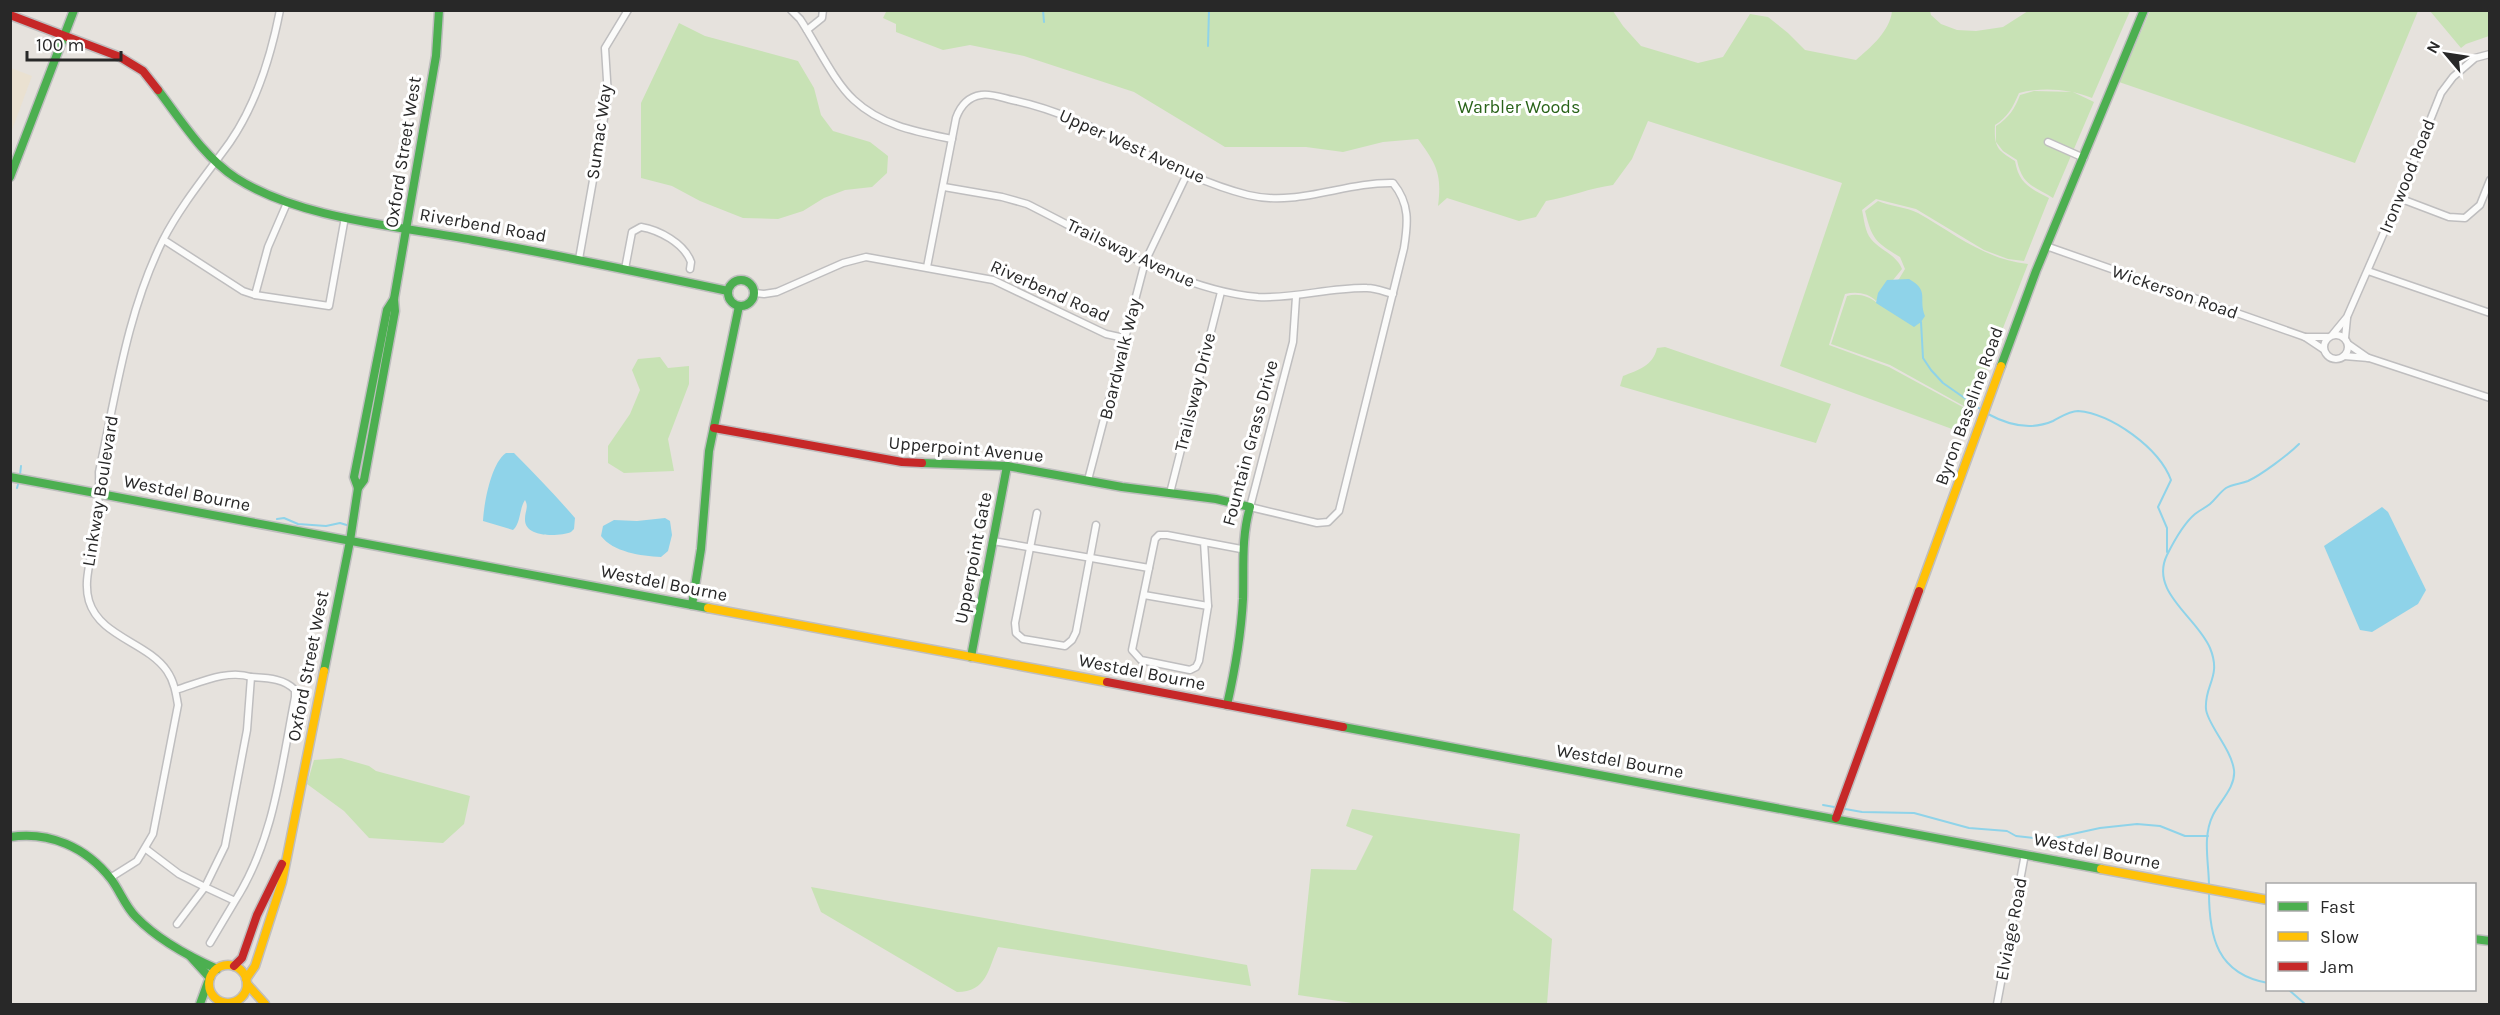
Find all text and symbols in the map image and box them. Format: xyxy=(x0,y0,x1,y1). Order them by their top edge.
scale bar xyxy=(27,24,122,62)
north arrow xyxy=(2416,24,2476,84)
text: 100 m xyxy=(36,34,84,56)
text: N xyxy=(2422,37,2444,57)
street label: Oxford Street West xyxy=(380,75,426,229)
street label: Sumac Way xyxy=(581,82,617,181)
park label: Warbler Woods xyxy=(1458,96,1580,118)
street label: Upper West Avenue xyxy=(1056,104,1208,188)
street label: Ironwood Road xyxy=(2374,116,2440,236)
street label: Riverbend Road xyxy=(418,203,548,247)
street label: Trailsway Avenue xyxy=(1063,214,1199,292)
street label: Riverbend Road xyxy=(987,255,1113,327)
street label: Wickerson Road xyxy=(2109,260,2241,324)
street label: Boardwalk Way xyxy=(1094,295,1146,422)
street label: Byron Baseline Road xyxy=(1930,324,2008,488)
street label: Trailsway Drive xyxy=(1170,330,1220,454)
street label: Fountain Grass Drive xyxy=(1217,358,1283,528)
street label: Linkway Boulevard xyxy=(77,414,123,568)
street label: Upperpoint Avenue xyxy=(888,431,1044,467)
street label: Westdel Bourne xyxy=(122,470,252,516)
street label: Upperpoint Gate xyxy=(949,490,997,626)
street label: Westdel Bourne xyxy=(599,560,729,606)
street label: Oxford Street West xyxy=(283,589,333,743)
street label: Westdel Bourne xyxy=(1077,649,1207,695)
street label: Westdel Bourne xyxy=(1555,739,1685,783)
street label: Westdel Bourne xyxy=(2032,828,2162,874)
street label: Elviage Road xyxy=(1990,876,2032,982)
legend xyxy=(2266,883,2476,991)
text: Fast xyxy=(2320,896,2355,918)
text: Slow xyxy=(2320,926,2359,948)
text: Jam xyxy=(2320,956,2354,978)

